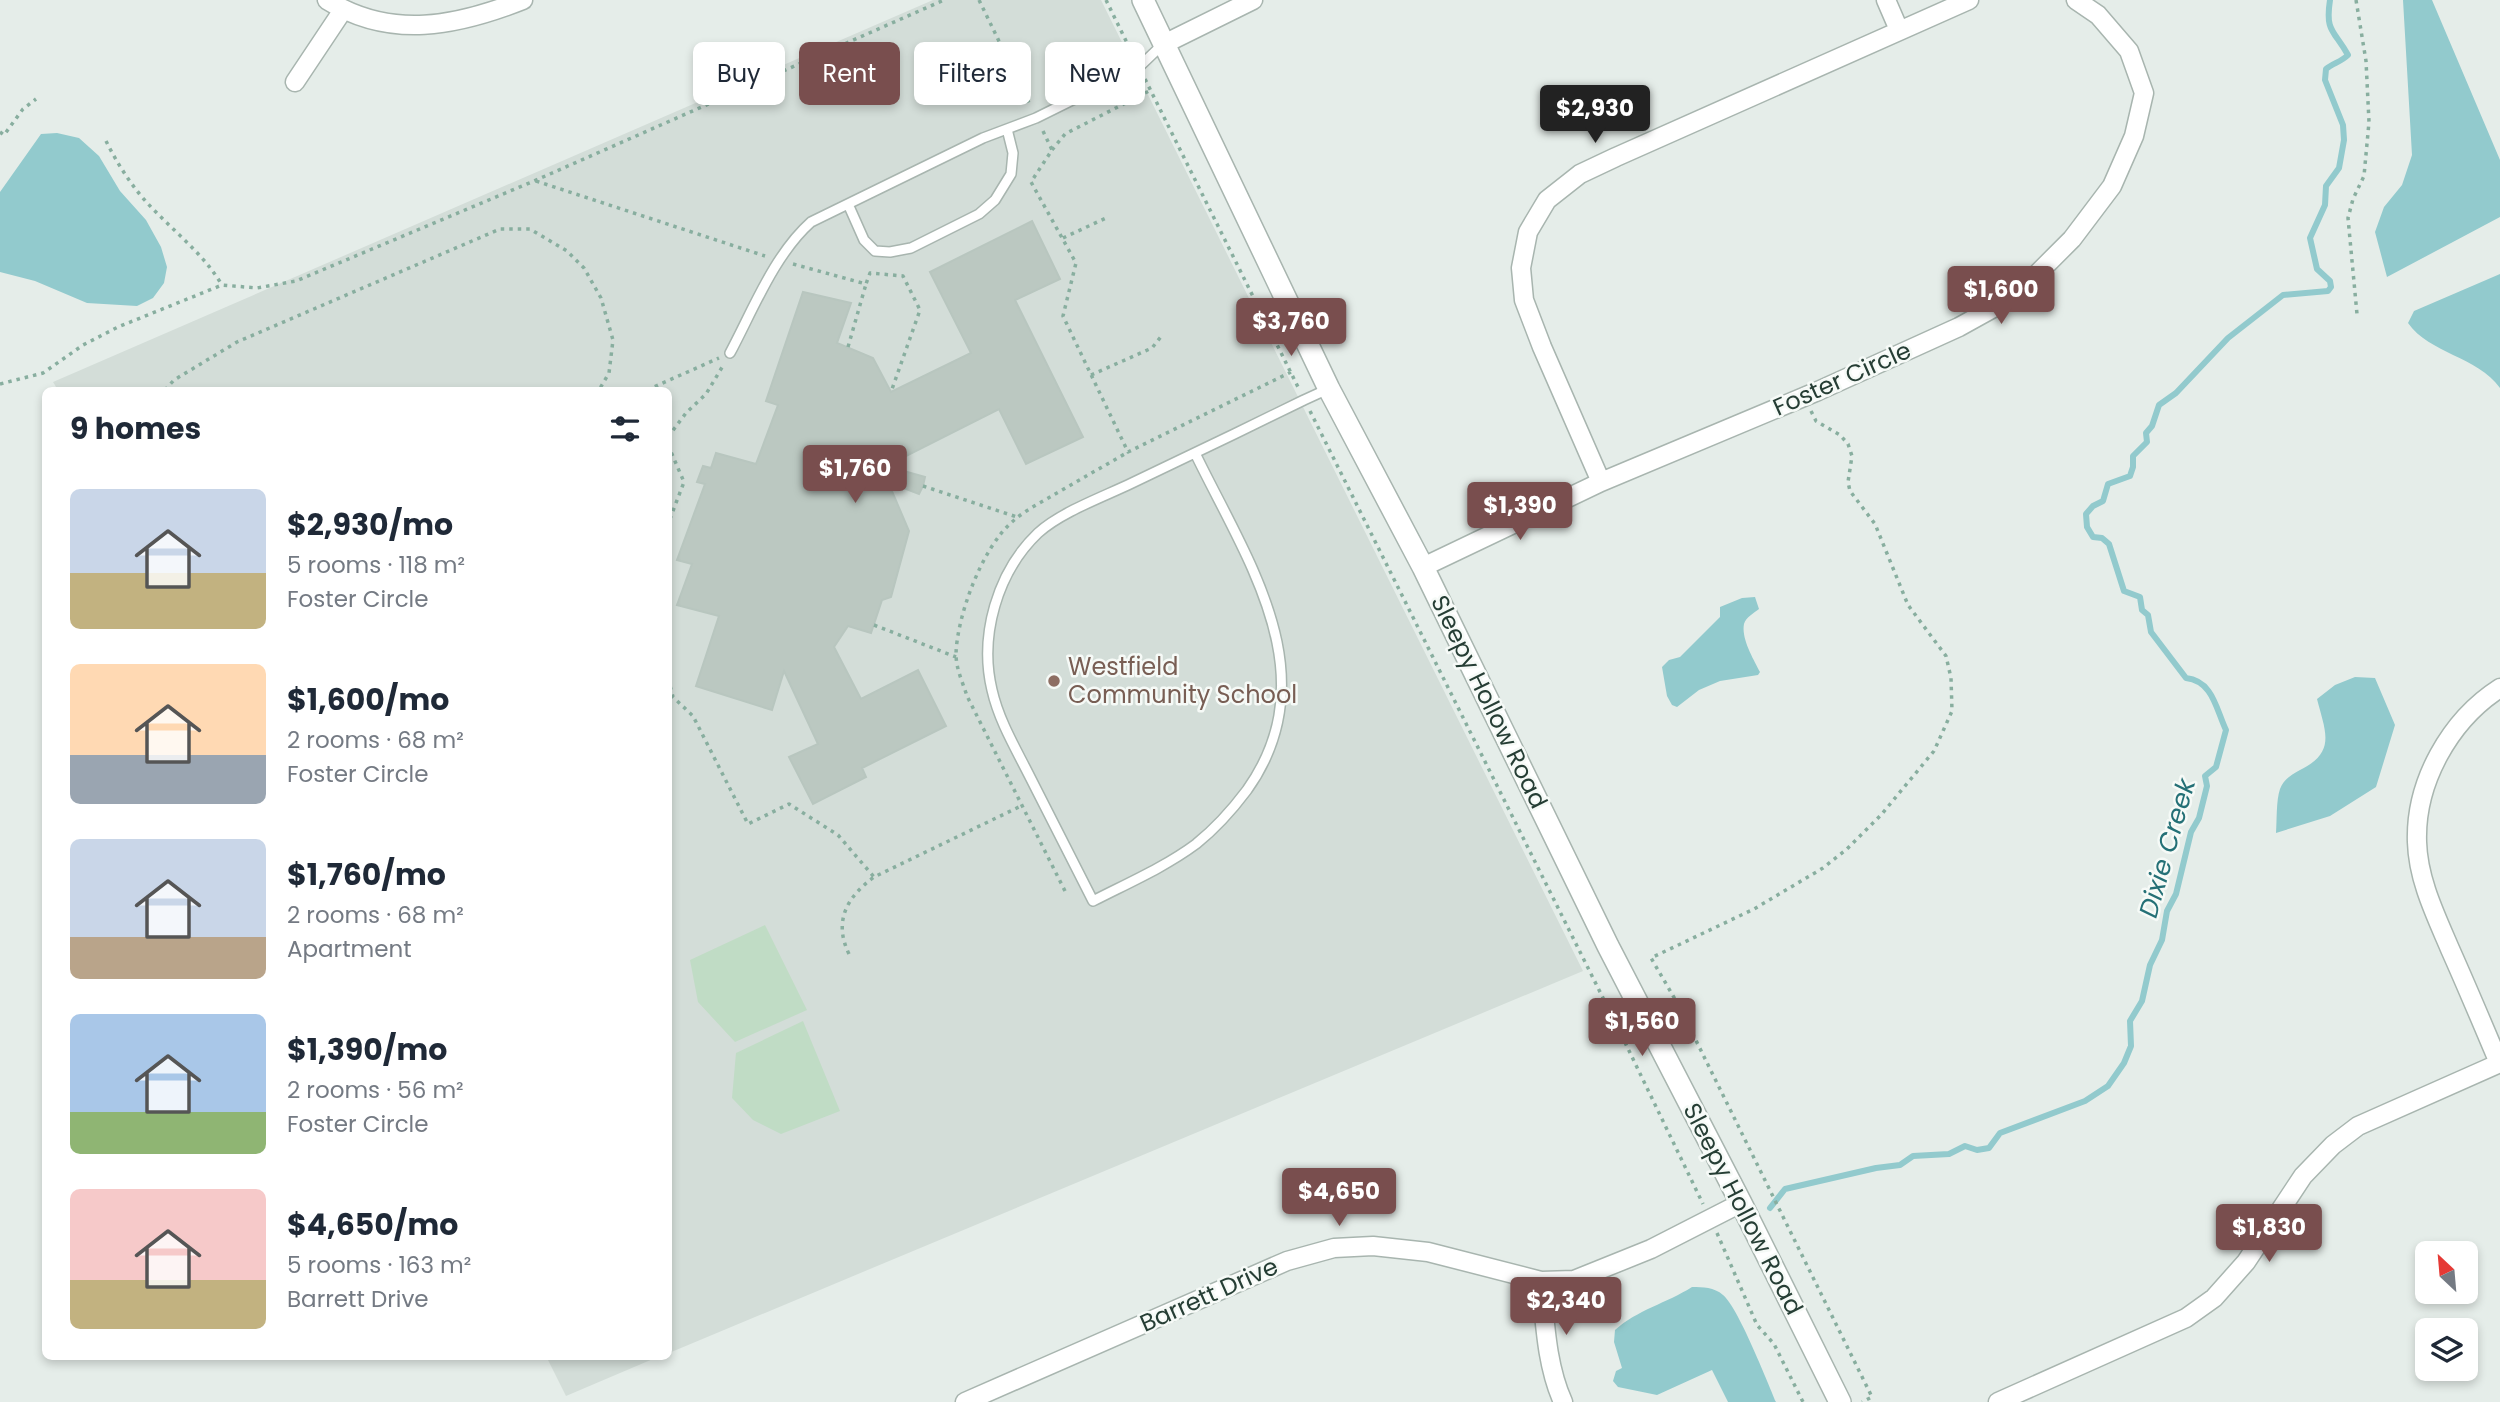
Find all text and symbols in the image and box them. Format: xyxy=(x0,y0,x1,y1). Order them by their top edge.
chip: Buy xyxy=(693,42,785,105)
chip: Rent xyxy=(799,42,900,105)
chip: Filters xyxy=(914,42,1031,105)
chip: New xyxy=(1045,42,1145,105)
pin: $2,930 xyxy=(1538,86,1652,145)
text: $2,930 xyxy=(1556,92,1634,124)
pin: $1,600 xyxy=(1944,266,2058,326)
text: $1,600 xyxy=(1963,273,2039,305)
pin: $3,760 xyxy=(1234,298,1348,358)
text: $3,760 xyxy=(1252,305,1330,337)
street label: Foster Circle xyxy=(1768,333,1916,424)
text: 9 homes xyxy=(70,407,201,450)
icon: filters xyxy=(606,410,644,448)
pin: $1,760 xyxy=(798,446,912,505)
text: $1,760 xyxy=(819,452,891,484)
pin: $1,390 xyxy=(1463,482,1577,542)
text: $1,390 xyxy=(1483,489,1557,521)
text: $2,930/mo xyxy=(287,503,453,546)
icon: home xyxy=(126,517,210,601)
text: 5 rooms · 118 m² xyxy=(287,549,465,581)
text: Foster Circle xyxy=(287,583,429,615)
street label: Sleepy Hollow Road xyxy=(1423,590,1555,814)
place label: Westfield Community School xyxy=(1068,650,1297,711)
marker: Westfield Community School xyxy=(1046,673,1062,689)
text: $1,600/mo xyxy=(287,678,449,721)
icon: home xyxy=(126,692,210,776)
text: 2 rooms · 68 m² xyxy=(287,724,464,756)
text: Foster Circle xyxy=(287,758,429,790)
water label: Dixie Creek xyxy=(2130,773,2204,922)
text: $1,760/mo xyxy=(287,853,446,896)
icon: home xyxy=(126,867,210,951)
text: 2 rooms · 68 m² xyxy=(287,899,464,931)
text: Apartment xyxy=(287,933,412,965)
pin: $1,560 xyxy=(1585,998,1699,1058)
text: $1,560 xyxy=(1605,1005,1679,1037)
text: $1,390/mo xyxy=(287,1028,447,1071)
icon: home xyxy=(126,1042,210,1126)
text: 2 rooms · 56 m² xyxy=(287,1074,464,1106)
street label: Sleepy Hollow Road xyxy=(1676,1097,1811,1320)
text: Foster Circle xyxy=(287,1108,429,1140)
pin: $4,650 xyxy=(1282,1168,1396,1228)
text: $4,650 xyxy=(1298,1175,1380,1207)
text: $4,650/mo xyxy=(287,1203,458,1246)
pin: $1,830 xyxy=(2212,1204,2326,1264)
text: $1,830 xyxy=(2232,1211,2306,1243)
icon: home xyxy=(126,1217,210,1301)
north arrow xyxy=(2415,1241,2478,1304)
map controls xyxy=(2415,1241,2478,1381)
text: 5 rooms · 163 m² xyxy=(287,1249,471,1281)
street label: Barrett Drive xyxy=(1135,1249,1283,1340)
pin: $2,340 xyxy=(1509,1278,1623,1337)
text: Barrett Drive xyxy=(287,1283,429,1315)
text: $2,340 xyxy=(1526,1284,1606,1316)
button: layers xyxy=(2415,1318,2478,1381)

